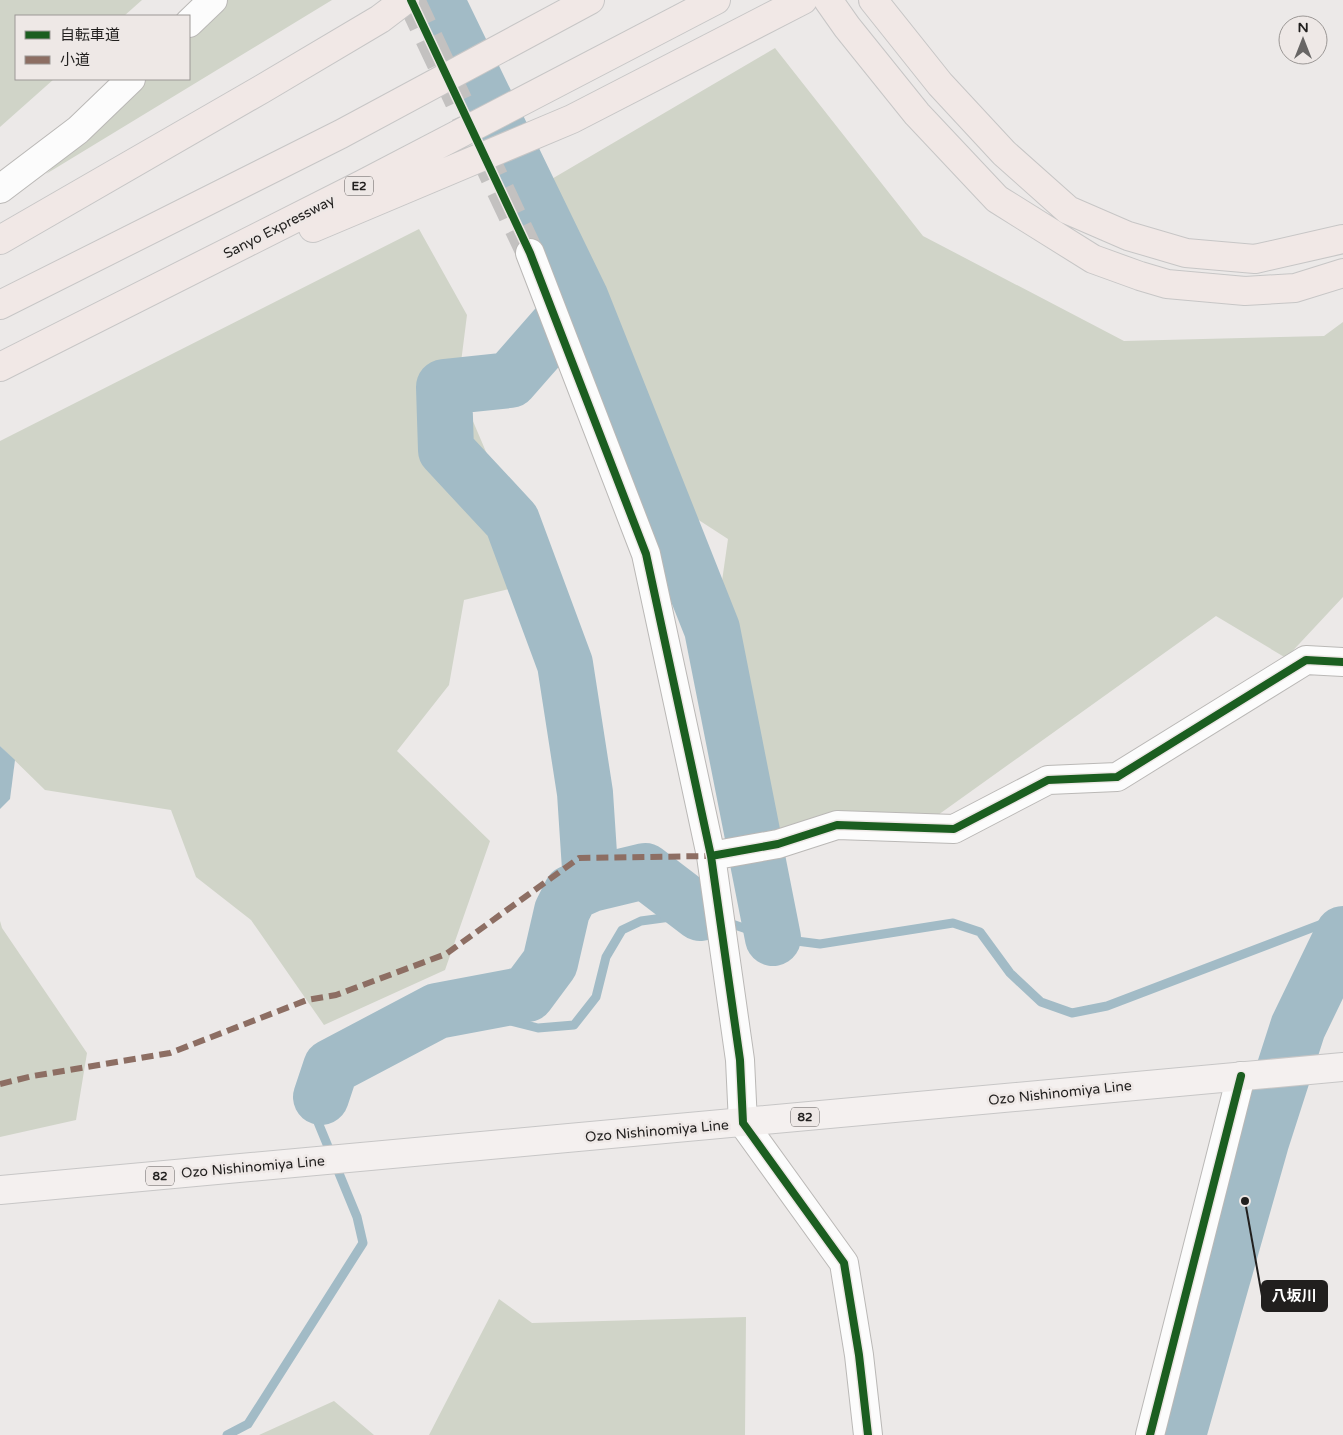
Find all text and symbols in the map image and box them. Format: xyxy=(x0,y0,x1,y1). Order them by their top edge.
legend xyxy=(15,15,190,80)
north arrow xyxy=(1278,15,1328,65)
text: N xyxy=(1297,19,1309,36)
text: 自転車道 xyxy=(60,26,120,44)
text: 小道 xyxy=(60,51,90,69)
road number: E2 xyxy=(345,177,373,196)
street label: Sanyo Expressway xyxy=(221,191,338,262)
street label: Ozo Nishinomiya Line xyxy=(987,1077,1133,1109)
road number: 82 xyxy=(791,1108,819,1126)
street label: Ozo Nishinomiya Line xyxy=(584,1116,730,1146)
street label: Ozo Nishinomiya Line xyxy=(180,1152,326,1182)
road number: 82 xyxy=(146,1166,174,1186)
callout: 八坂川 xyxy=(1262,1281,1327,1311)
text: 八坂川 xyxy=(1271,1287,1317,1305)

